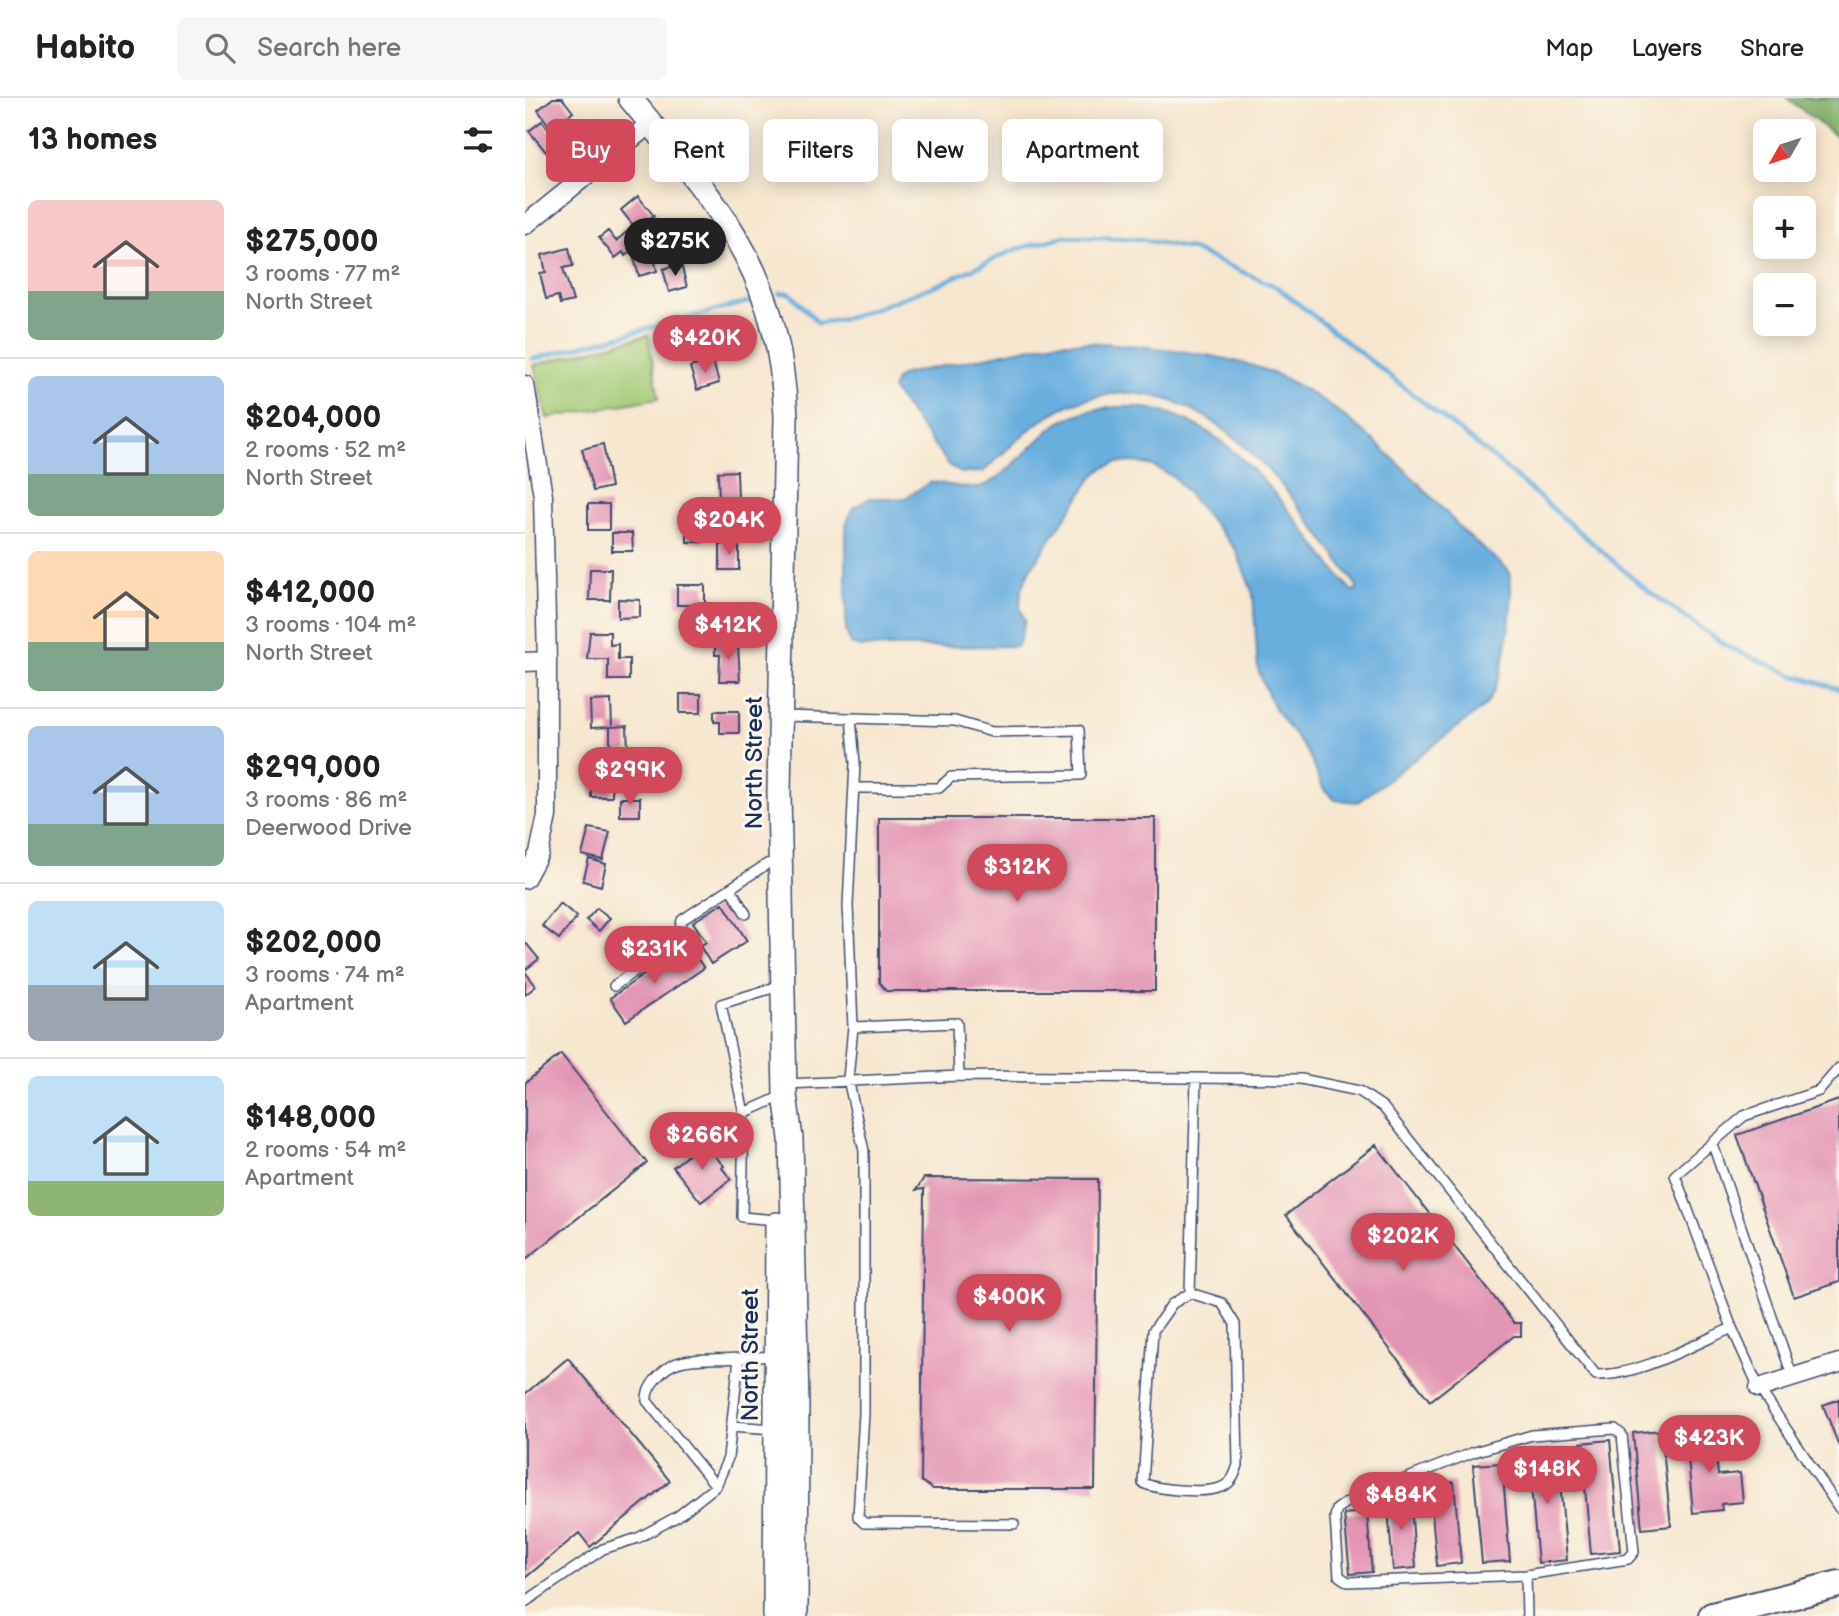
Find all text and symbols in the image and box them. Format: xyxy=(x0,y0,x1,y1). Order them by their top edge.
search box xyxy=(177,17,667,80)
text: Habito xyxy=(35,28,135,68)
icon: search xyxy=(201,29,239,67)
text: Search here xyxy=(257,33,401,64)
text: Map xyxy=(1545,34,1593,63)
text: Layers xyxy=(1631,34,1702,63)
text: Share xyxy=(1740,34,1804,63)
chip: Buy xyxy=(546,119,635,182)
chip: Rent xyxy=(649,119,749,182)
chip: Filters xyxy=(763,119,878,182)
chip: New xyxy=(892,119,988,182)
chip: Apartment xyxy=(1002,119,1163,182)
north arrow xyxy=(1753,119,1817,182)
map controls xyxy=(1753,119,1816,336)
icon: filters xyxy=(459,121,497,159)
text: 13 homes xyxy=(28,122,157,158)
button: + xyxy=(1753,196,1816,259)
pin: $275K xyxy=(626,218,724,278)
text: $275,000 xyxy=(245,224,379,260)
text: $275K xyxy=(640,227,710,255)
icon: home xyxy=(84,228,168,312)
text: 3 rooms · 77 m² xyxy=(245,260,401,288)
button: − xyxy=(1753,273,1816,336)
text: North Street xyxy=(245,288,373,316)
pin: $420K xyxy=(656,316,754,375)
text: $420K xyxy=(669,324,741,352)
text: $204,000 xyxy=(245,400,381,436)
icon: home xyxy=(84,404,168,488)
text: 2 rooms · 52 m² xyxy=(245,436,406,464)
text: North Street xyxy=(245,464,373,492)
pin: $204K xyxy=(680,498,778,557)
text: $204K xyxy=(693,506,765,534)
text: $412,000 xyxy=(245,575,375,611)
icon: home xyxy=(84,579,168,663)
pin: $412K xyxy=(679,602,777,662)
text: 3 rooms · 104 m² xyxy=(245,611,416,639)
text: $412K xyxy=(694,611,762,639)
text: North Street xyxy=(245,639,373,667)
street label: North Street xyxy=(740,696,769,830)
pin: $299K xyxy=(581,748,679,807)
text: $299,000 xyxy=(245,750,381,786)
icon: home xyxy=(84,754,168,838)
text: $299K xyxy=(594,756,666,784)
text: 3 rooms · 86 m² xyxy=(245,786,407,814)
text: Deerwood Drive xyxy=(245,814,412,842)
pin: $312K xyxy=(968,844,1066,904)
text: $312K xyxy=(983,853,1051,881)
text: $202,000 xyxy=(245,925,382,961)
pin: $231K xyxy=(605,926,703,986)
icon: home xyxy=(84,929,168,1013)
text: $231K xyxy=(620,935,688,963)
text: 3 rooms · 74 m² xyxy=(245,961,405,989)
text: Apartment xyxy=(245,989,354,1017)
text: $148,000 xyxy=(245,1100,376,1136)
icon: home xyxy=(84,1104,168,1188)
pin: $266K xyxy=(653,1112,751,1172)
text: $266K xyxy=(666,1121,738,1149)
text: 2 rooms · 54 m² xyxy=(245,1136,407,1164)
text: Apartment xyxy=(245,1164,354,1192)
pin: $202K xyxy=(1354,1214,1452,1273)
text: $202K xyxy=(1367,1222,1439,1250)
pin: $400K xyxy=(960,1274,1058,1334)
text: $400K xyxy=(972,1283,1046,1311)
street label: North Street xyxy=(736,1288,765,1422)
pin: $423K xyxy=(1660,1416,1758,1475)
text: $423K xyxy=(1674,1424,1744,1452)
pin: $148K xyxy=(1498,1446,1596,1506)
text: $148K xyxy=(1513,1455,1581,1483)
pin: $484K xyxy=(1352,1472,1450,1532)
text: $484K xyxy=(1365,1481,1437,1509)

